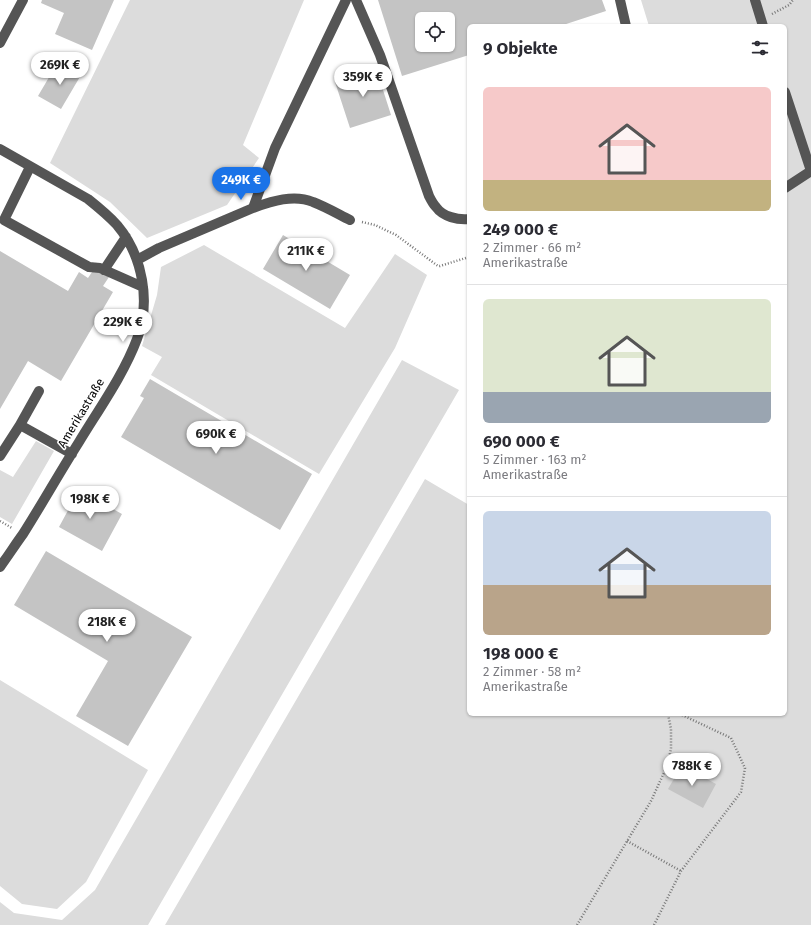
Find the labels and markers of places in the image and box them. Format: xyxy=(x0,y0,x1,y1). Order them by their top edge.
pin: 269K € xyxy=(27,52,93,86)
pin: 359K € xyxy=(330,64,396,98)
pin: 249K € xyxy=(208,167,274,201)
pin: 211K € xyxy=(273,238,339,272)
pin: 229K € xyxy=(90,309,156,343)
pin: 690K € xyxy=(183,421,249,455)
pin: 198K € xyxy=(57,486,123,520)
pin: 218K € xyxy=(74,609,140,643)
pin: 788K € xyxy=(659,753,725,787)

